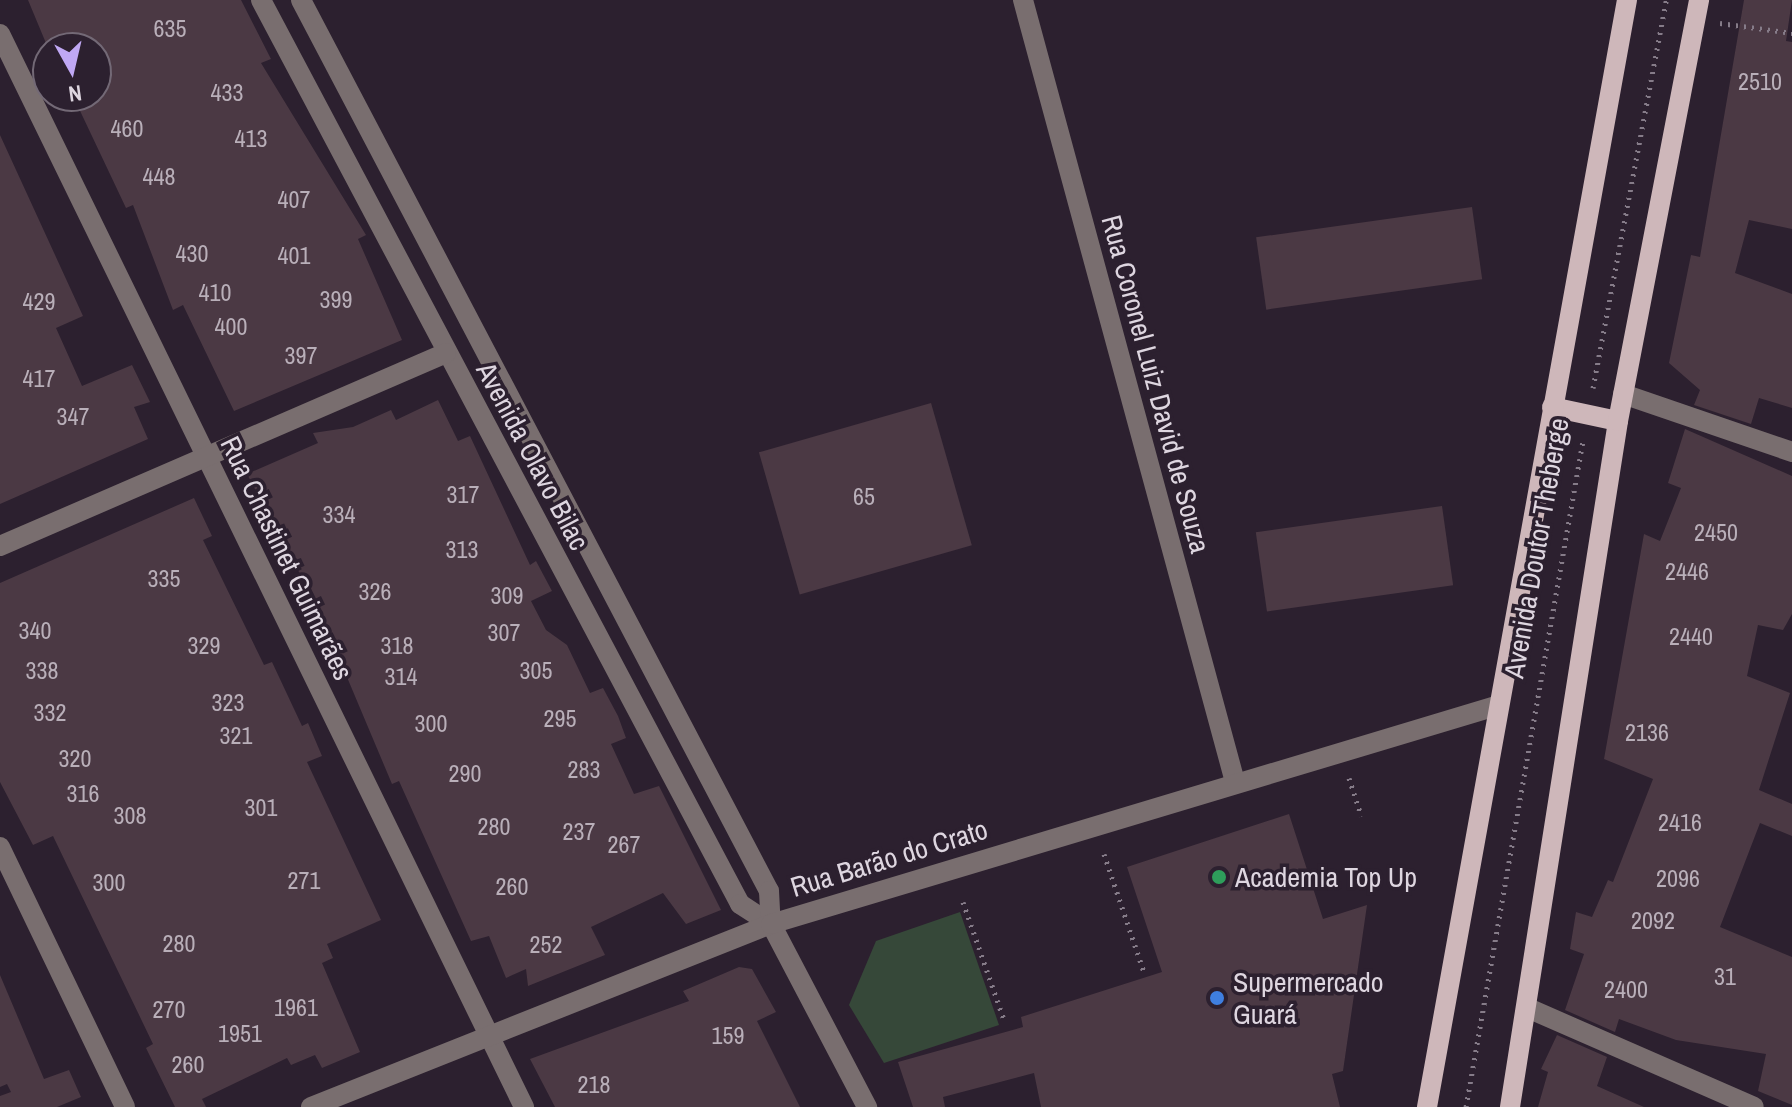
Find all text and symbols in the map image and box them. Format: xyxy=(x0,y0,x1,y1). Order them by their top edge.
house number: 635 xyxy=(154,15,186,43)
north arrow xyxy=(32,32,112,112)
house number: 2510 xyxy=(1738,68,1782,96)
text: N xyxy=(67,78,84,110)
house number: 433 xyxy=(211,79,243,107)
house number: 460 xyxy=(111,115,143,143)
house number: 413 xyxy=(235,125,267,153)
house number: 448 xyxy=(143,163,175,191)
house number: 407 xyxy=(278,186,310,214)
street label: Rua Coronel Luiz David de Souza xyxy=(1095,211,1217,557)
house number: 430 xyxy=(176,240,208,268)
house number: 401 xyxy=(278,242,310,270)
house number: 410 xyxy=(199,279,231,307)
house number: 399 xyxy=(320,286,352,314)
house number: 429 xyxy=(23,288,55,316)
house number: 400 xyxy=(215,313,247,341)
house number: 397 xyxy=(285,342,317,370)
street label: Avenida Olavo Bilac xyxy=(469,356,597,556)
house number: 417 xyxy=(23,365,55,393)
house number: 347 xyxy=(57,403,89,431)
street label: Avenida Doutor Theberge xyxy=(1497,415,1575,681)
street label: Rua Chastinet Guimarães xyxy=(213,431,361,685)
house number: 317 xyxy=(447,481,479,509)
house number: 65 xyxy=(853,483,875,511)
house number: 334 xyxy=(323,501,355,529)
house number: 2450 xyxy=(1694,519,1738,547)
house number: 313 xyxy=(446,536,478,564)
house number: 2446 xyxy=(1665,558,1709,586)
house number: 335 xyxy=(148,565,180,593)
house number: 326 xyxy=(359,578,391,606)
house number: 309 xyxy=(491,582,523,610)
house number: 340 xyxy=(19,617,51,645)
house number: 307 xyxy=(488,619,520,647)
house number: 2440 xyxy=(1669,623,1713,651)
house number: 329 xyxy=(188,632,220,660)
house number: 318 xyxy=(381,632,413,660)
house number: 338 xyxy=(26,657,58,685)
house number: 305 xyxy=(520,657,552,685)
house number: 314 xyxy=(385,663,417,691)
house number: 323 xyxy=(212,689,244,717)
house number: 332 xyxy=(34,699,66,727)
house number: 295 xyxy=(544,705,576,733)
house number: 300 xyxy=(415,710,447,738)
house number: 2136 xyxy=(1625,719,1669,747)
house number: 321 xyxy=(220,722,252,750)
house number: 320 xyxy=(59,745,91,773)
house number: 283 xyxy=(568,756,600,784)
house number: 290 xyxy=(449,760,481,788)
house number: 316 xyxy=(67,780,99,808)
house number: 301 xyxy=(245,794,277,822)
house number: 308 xyxy=(114,802,146,830)
house number: 2416 xyxy=(1658,809,1702,837)
street label: Rua Barão do Crato xyxy=(786,812,992,904)
house number: 280 xyxy=(478,813,510,841)
house number: 237 xyxy=(563,818,595,846)
house number: 267 xyxy=(608,831,640,859)
place label: Academia Top Up xyxy=(1235,860,1418,894)
house number: 2096 xyxy=(1656,865,1700,893)
house number: 271 xyxy=(288,867,320,895)
marker: Academia Top Up xyxy=(1210,868,1228,886)
house number: 300 xyxy=(93,869,125,897)
house number: 260 xyxy=(496,873,528,901)
house number: 2092 xyxy=(1631,907,1675,935)
house number: 280 xyxy=(163,930,195,958)
house number: 252 xyxy=(530,931,562,959)
house number: 31 xyxy=(1714,963,1736,991)
place label: Supermercado Guará xyxy=(1233,965,1384,1031)
house number: 2400 xyxy=(1604,976,1648,1004)
marker: Supermercado Guará xyxy=(1208,989,1226,1007)
house number: 1961 xyxy=(274,994,318,1022)
house number: 270 xyxy=(153,996,185,1024)
house number: 1951 xyxy=(218,1020,262,1048)
house number: 159 xyxy=(712,1022,744,1050)
house number: 260 xyxy=(172,1051,204,1079)
house number: 218 xyxy=(578,1071,610,1099)

